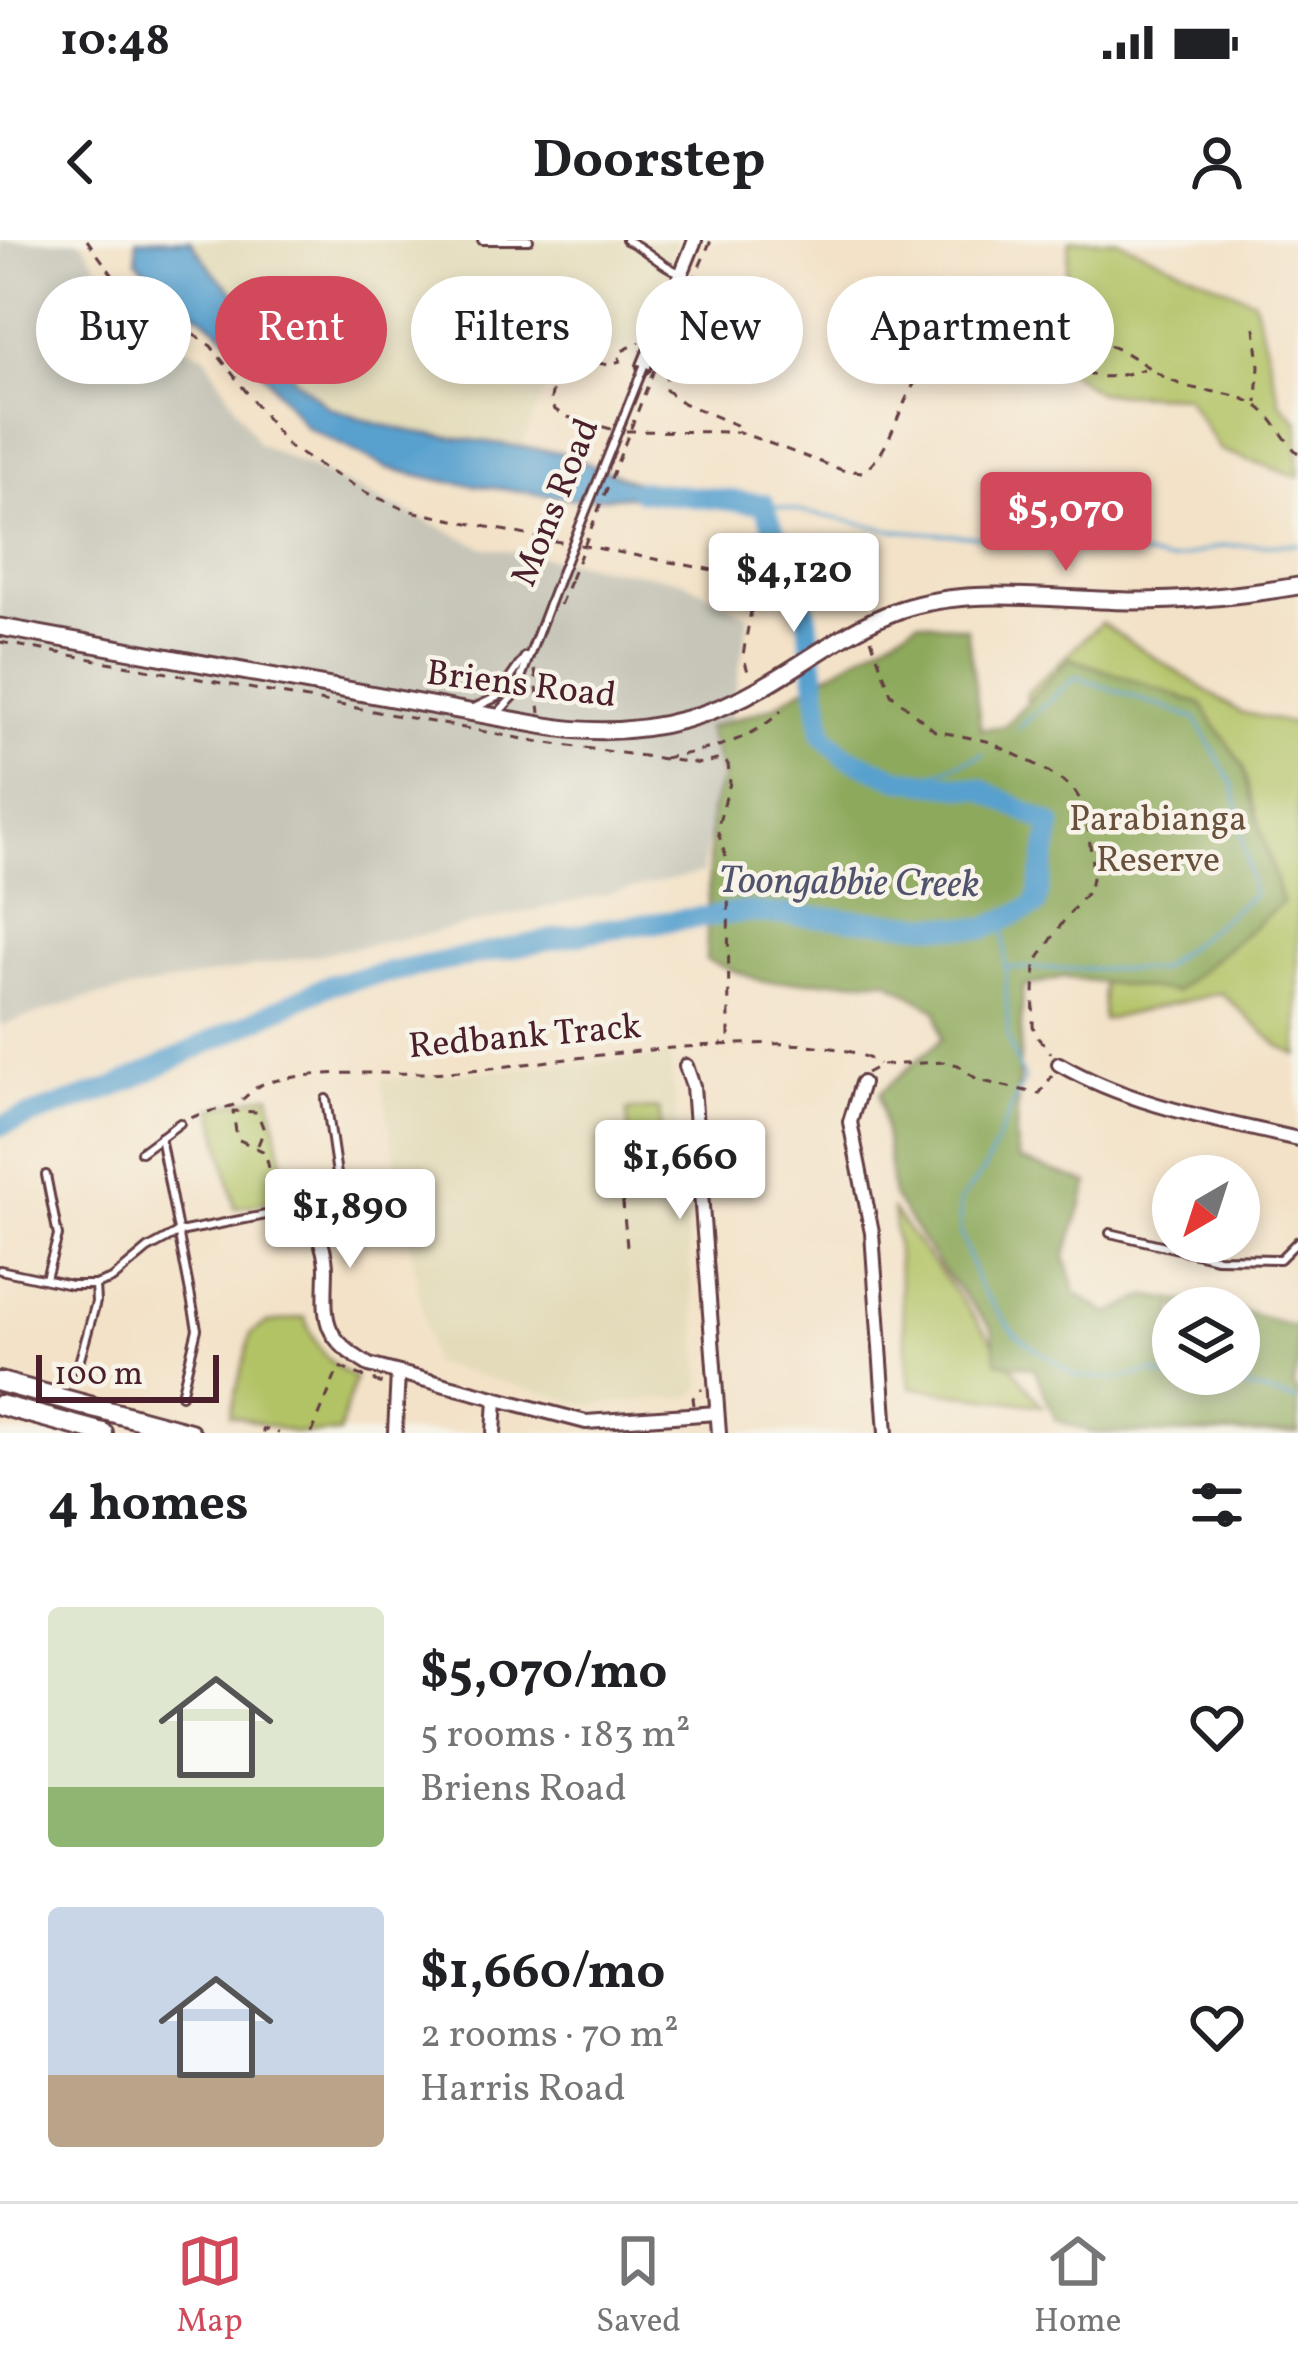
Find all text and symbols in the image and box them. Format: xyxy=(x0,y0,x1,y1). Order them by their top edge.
text: 10:48 xyxy=(60,11,170,74)
text: Doorstep xyxy=(533,125,765,200)
icon: back xyxy=(48,129,114,195)
icon: person xyxy=(1184,129,1250,195)
chip: Buy xyxy=(36,276,191,384)
chip: Rent xyxy=(215,276,387,384)
chip: Filters xyxy=(411,276,612,384)
chip: New xyxy=(636,276,803,384)
chip: Apartment xyxy=(827,276,1114,384)
street label: Mons Road xyxy=(501,411,613,595)
pin: $5,070 xyxy=(968,472,1164,574)
text: $5,070 xyxy=(1007,484,1125,538)
pin: $4,120 xyxy=(696,533,892,635)
text: $4,120 xyxy=(736,545,852,599)
street label: Briens Road xyxy=(423,650,619,722)
park label: Parabianga Reserve xyxy=(1069,796,1247,887)
water label: Toongabbie Creek xyxy=(718,855,980,913)
street label: Redbank Track xyxy=(406,1003,644,1073)
pin: $1,660 xyxy=(582,1120,778,1222)
text: $1,660 xyxy=(622,1132,738,1186)
north arrow xyxy=(1152,1155,1260,1263)
map controls xyxy=(1152,1155,1260,1395)
pin: $1,890 xyxy=(252,1169,448,1271)
text: $1,890 xyxy=(292,1181,408,1235)
button: layers xyxy=(1152,1287,1260,1395)
scale bar xyxy=(36,1349,219,1402)
text: 100 m xyxy=(54,1353,143,1399)
text: 4 homes xyxy=(48,1470,249,1541)
icon: filters xyxy=(1184,1472,1250,1538)
text: $5,070/mo xyxy=(420,1638,667,1709)
icon: home xyxy=(144,1655,288,1799)
icon: heart xyxy=(1184,1694,1250,1760)
text: 5 rooms · 183 m² xyxy=(420,1709,691,1763)
text: Briens Road xyxy=(420,1763,627,1817)
text: $1,660/mo xyxy=(420,1938,665,2009)
icon: home xyxy=(144,1955,288,2099)
icon: heart xyxy=(1184,1994,1250,2060)
text: 2 rooms · 70 m² xyxy=(420,2009,679,2063)
text: Harris Road xyxy=(420,2063,626,2117)
tab: Map xyxy=(177,2228,243,2346)
tab: Saved xyxy=(596,2228,681,2346)
tab: Home xyxy=(1034,2228,1121,2346)

